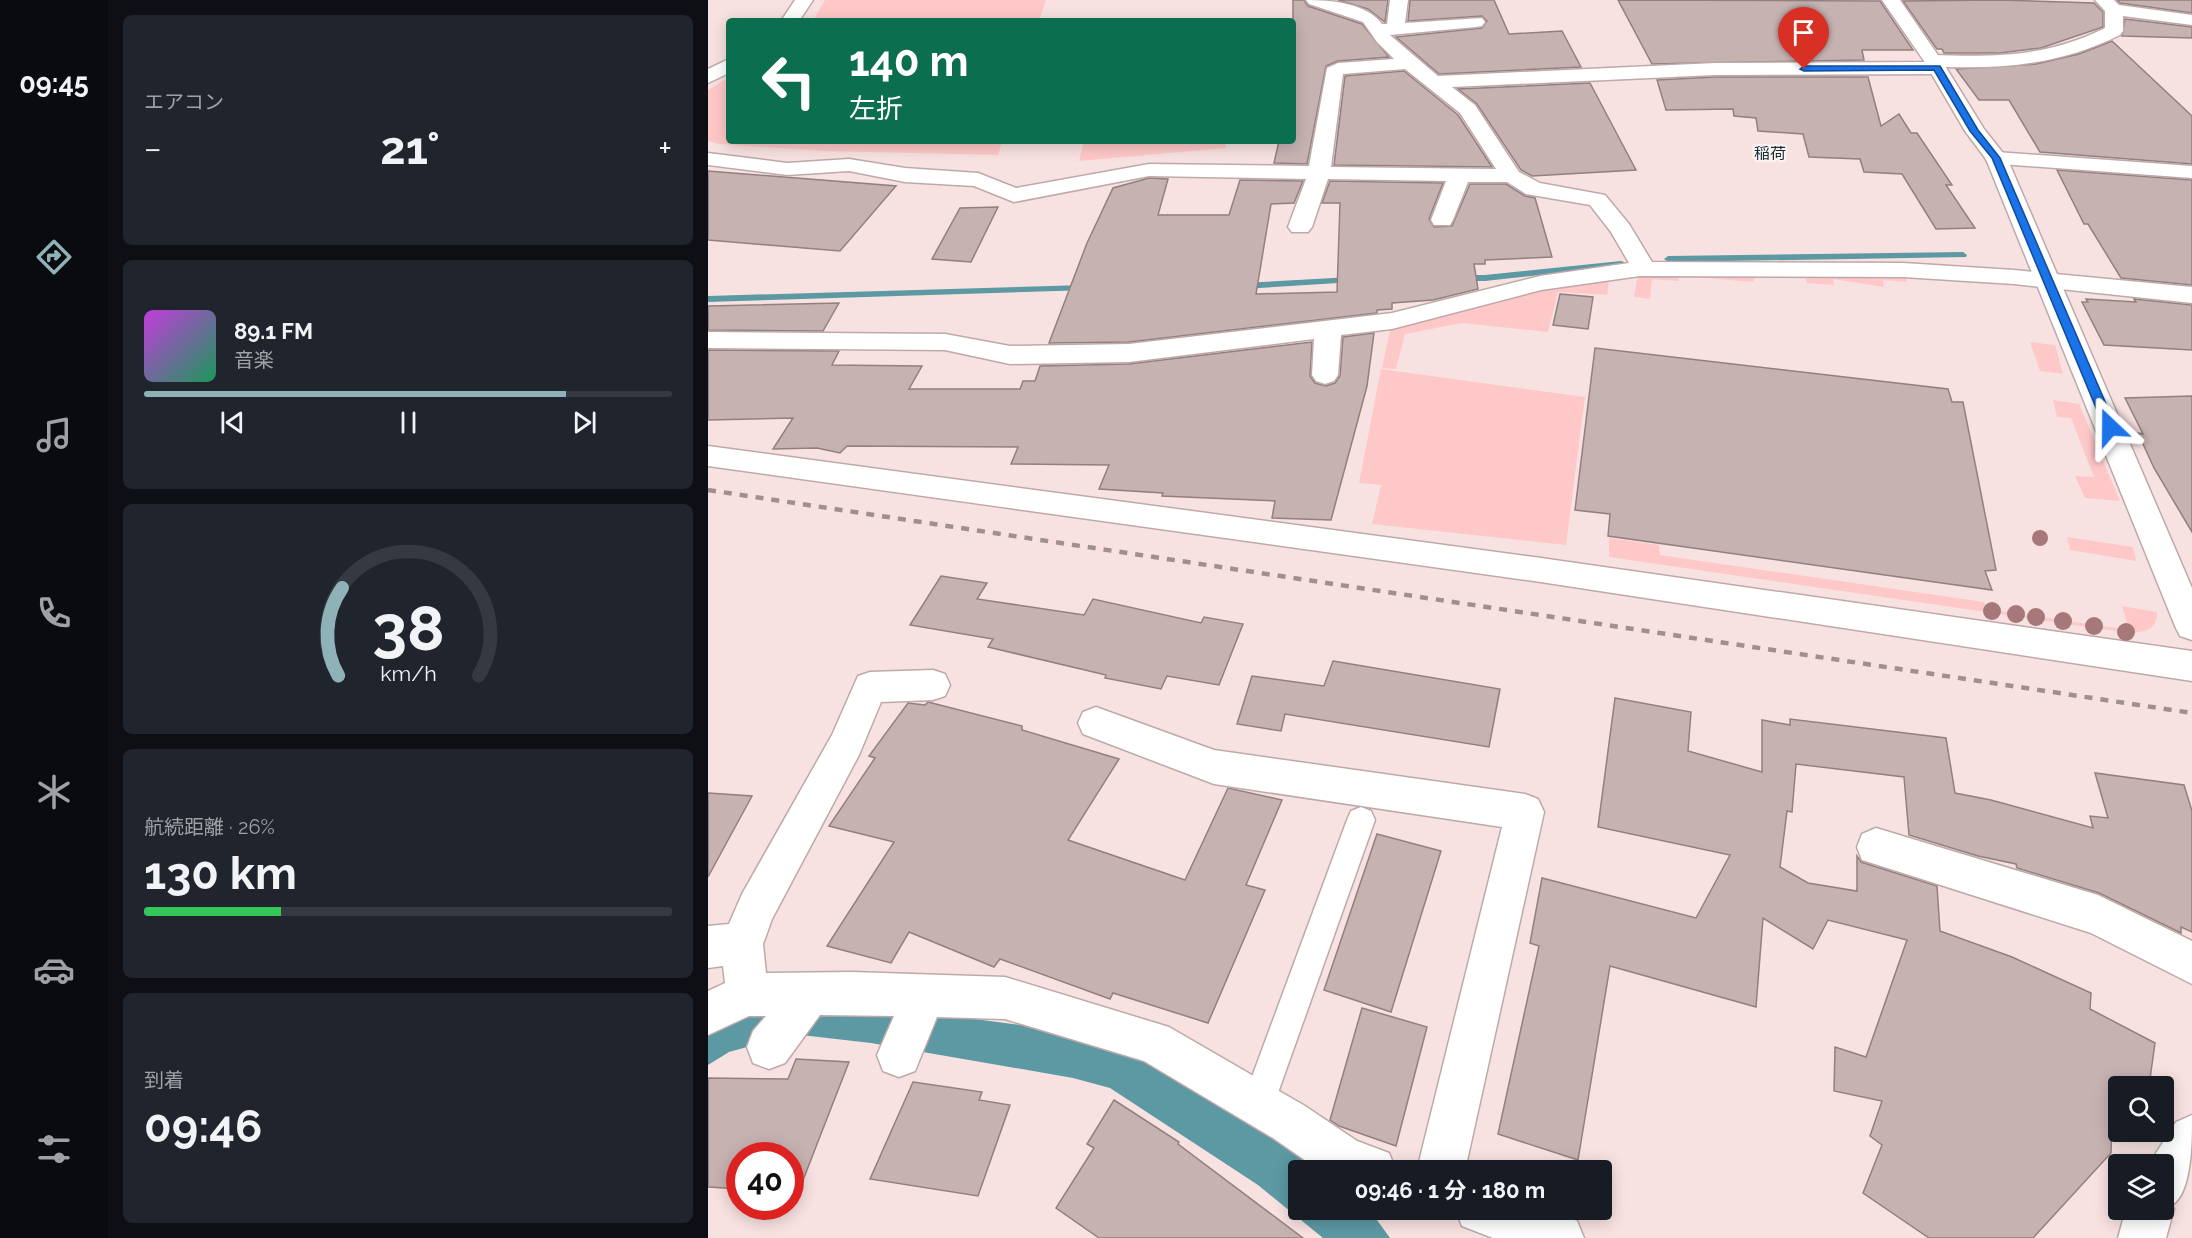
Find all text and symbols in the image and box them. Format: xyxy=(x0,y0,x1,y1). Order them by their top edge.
pin xyxy=(1778,7,1829,69)
icon: arrive xyxy=(1787,16,1820,49)
text: 140 m xyxy=(849,37,969,86)
icon: left xyxy=(750,42,828,120)
text: 09:45 xyxy=(19,68,89,99)
text: エアコン xyxy=(144,90,224,114)
text: 左折 xyxy=(849,93,903,124)
text: 21° xyxy=(380,122,440,175)
text: − xyxy=(144,129,162,168)
text: + xyxy=(658,129,672,168)
district label: 稲荷 xyxy=(1754,144,1786,163)
icon: directions xyxy=(33,236,75,278)
text: 89.1 FM xyxy=(234,318,313,344)
text: 音楽 xyxy=(234,348,274,372)
position arrow xyxy=(2078,395,2142,459)
icon: previous xyxy=(216,406,249,439)
icon: pause xyxy=(392,406,425,439)
icon: next xyxy=(568,406,601,439)
icon: music xyxy=(33,414,75,456)
text: 38 xyxy=(372,591,444,665)
icon: phone xyxy=(33,592,75,634)
text: km/h xyxy=(380,661,436,686)
icon: climate xyxy=(33,771,75,813)
text: 航続距離 · 26% xyxy=(144,815,275,839)
text: 130 km xyxy=(144,847,297,900)
icon: car xyxy=(33,949,75,991)
text: 到着 xyxy=(144,1068,184,1092)
map controls xyxy=(2108,1076,2174,1220)
button: search xyxy=(2108,1076,2174,1142)
text: 09:46 xyxy=(144,1100,262,1153)
icon: filters xyxy=(33,1128,75,1170)
speed limit sign: 40 xyxy=(726,1142,804,1220)
button: layers xyxy=(2108,1154,2174,1220)
text: 09:46 · 1 分 · 180 m xyxy=(1355,1177,1545,1203)

